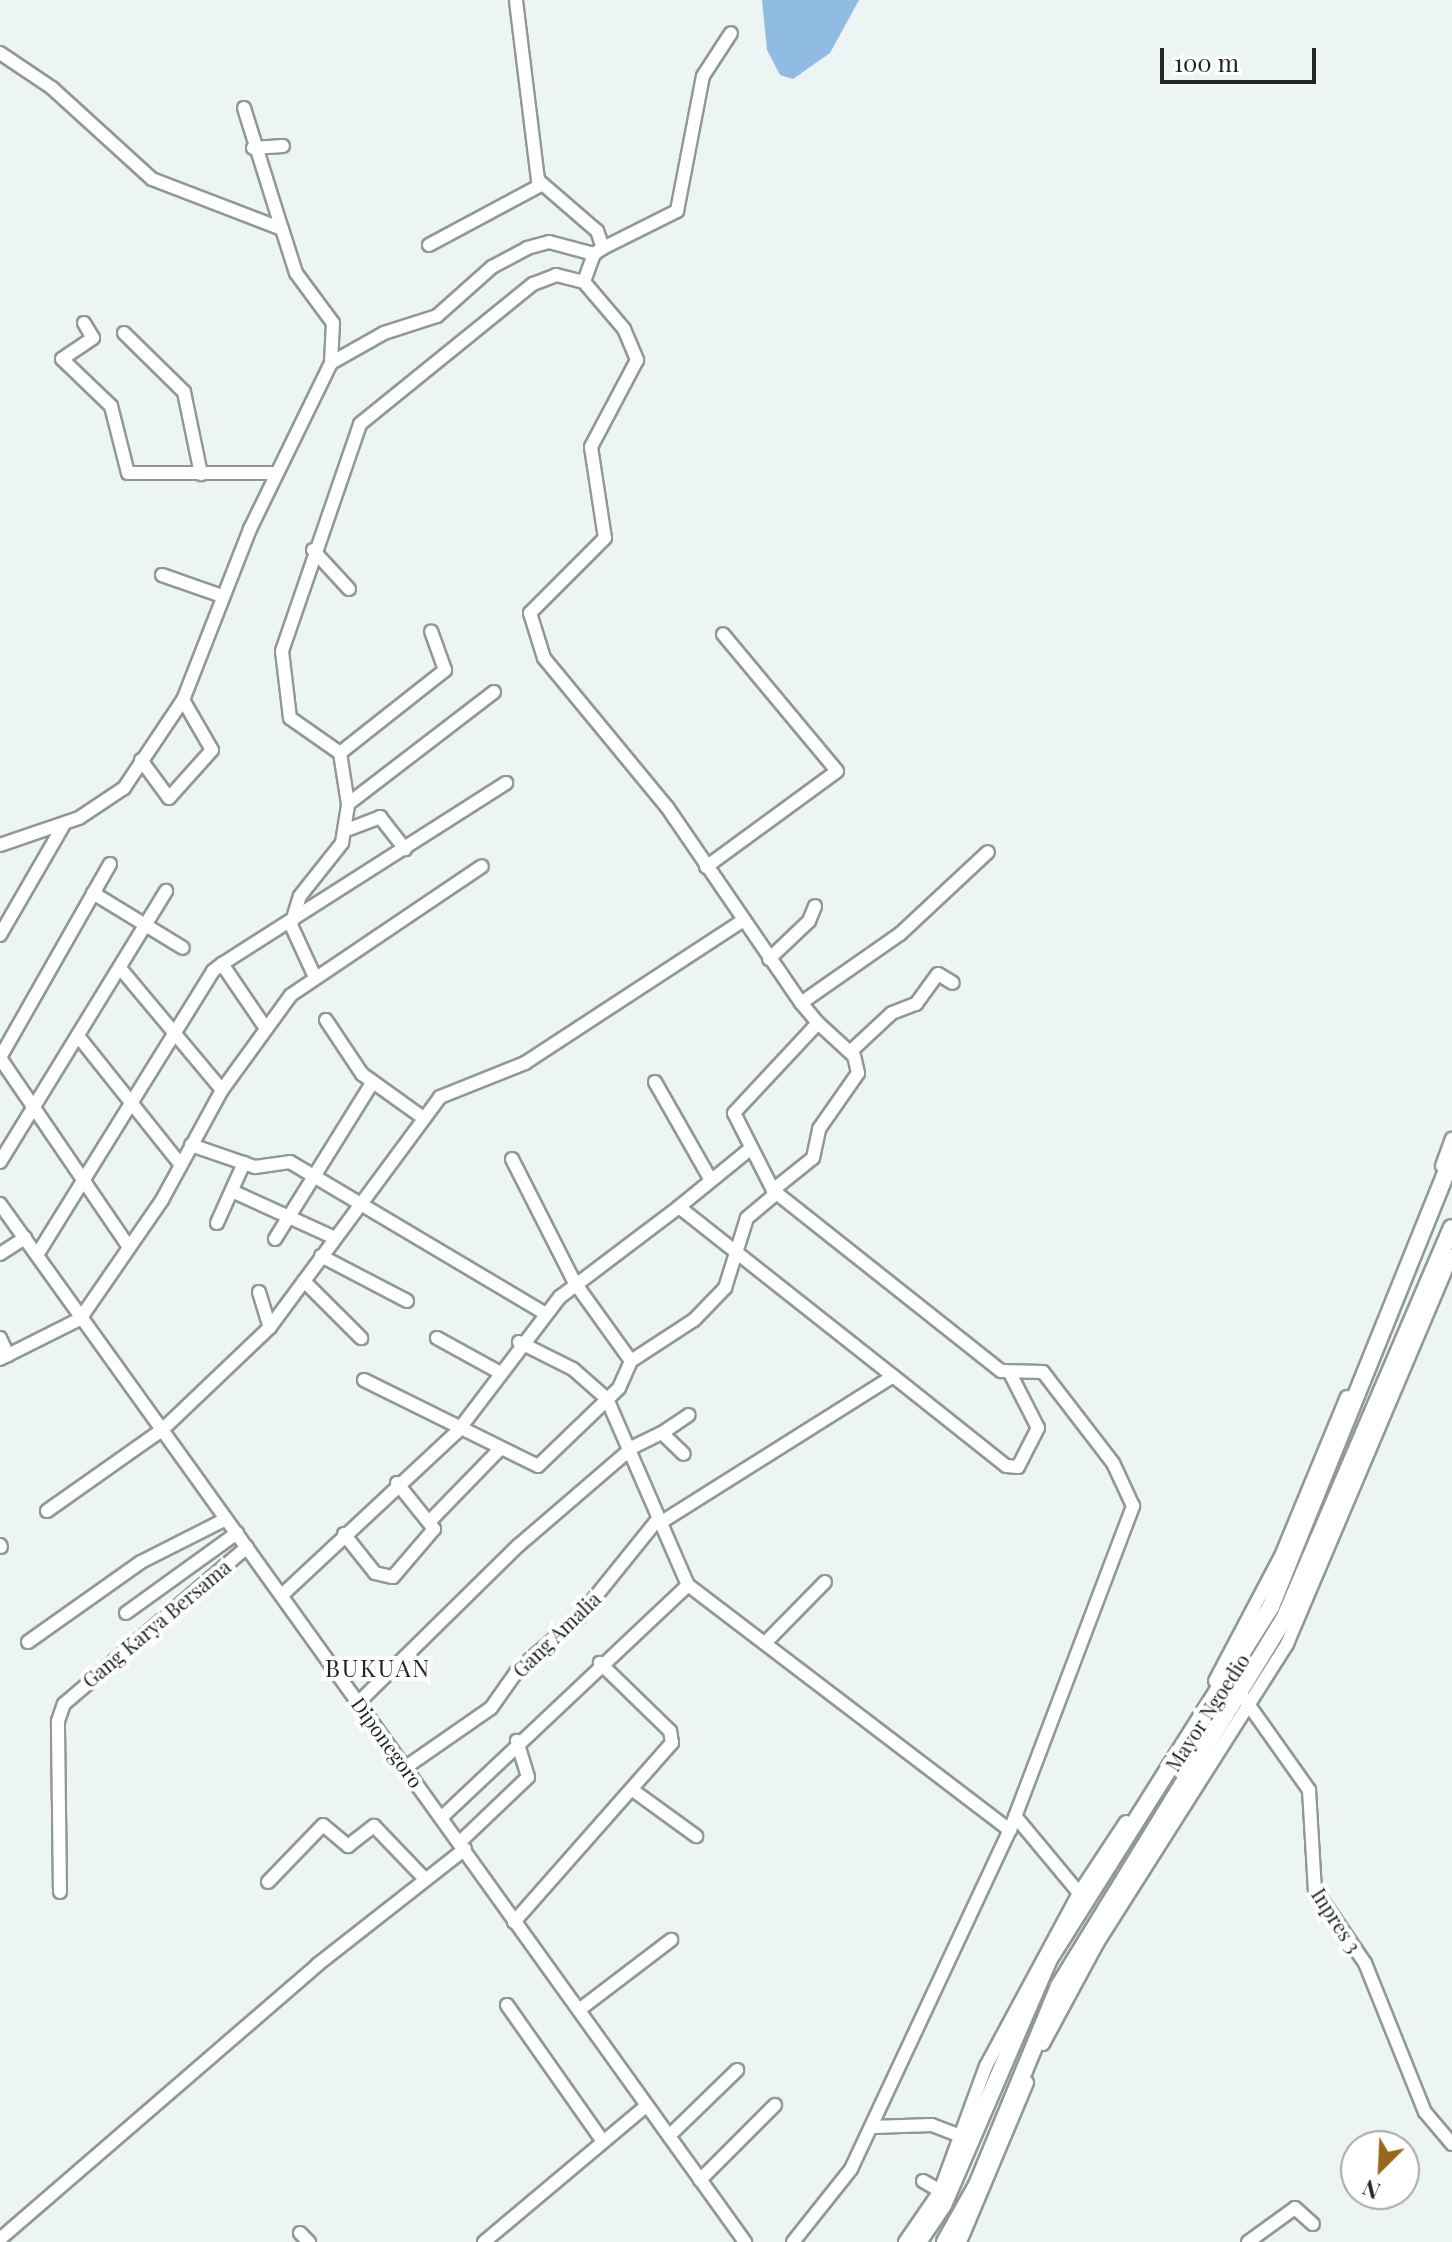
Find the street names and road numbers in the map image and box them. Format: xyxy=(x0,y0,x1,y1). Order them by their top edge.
street label: Gang Karya Bersama xyxy=(77,1554,235,1692)
street label: Gang Amalia xyxy=(507,1586,605,1682)
street label: Mayor Ngoedio xyxy=(1160,1649,1254,1775)
street label: Diponegoro xyxy=(347,1692,429,1792)
street label: Inpres 3 xyxy=(1307,1883,1367,1957)

